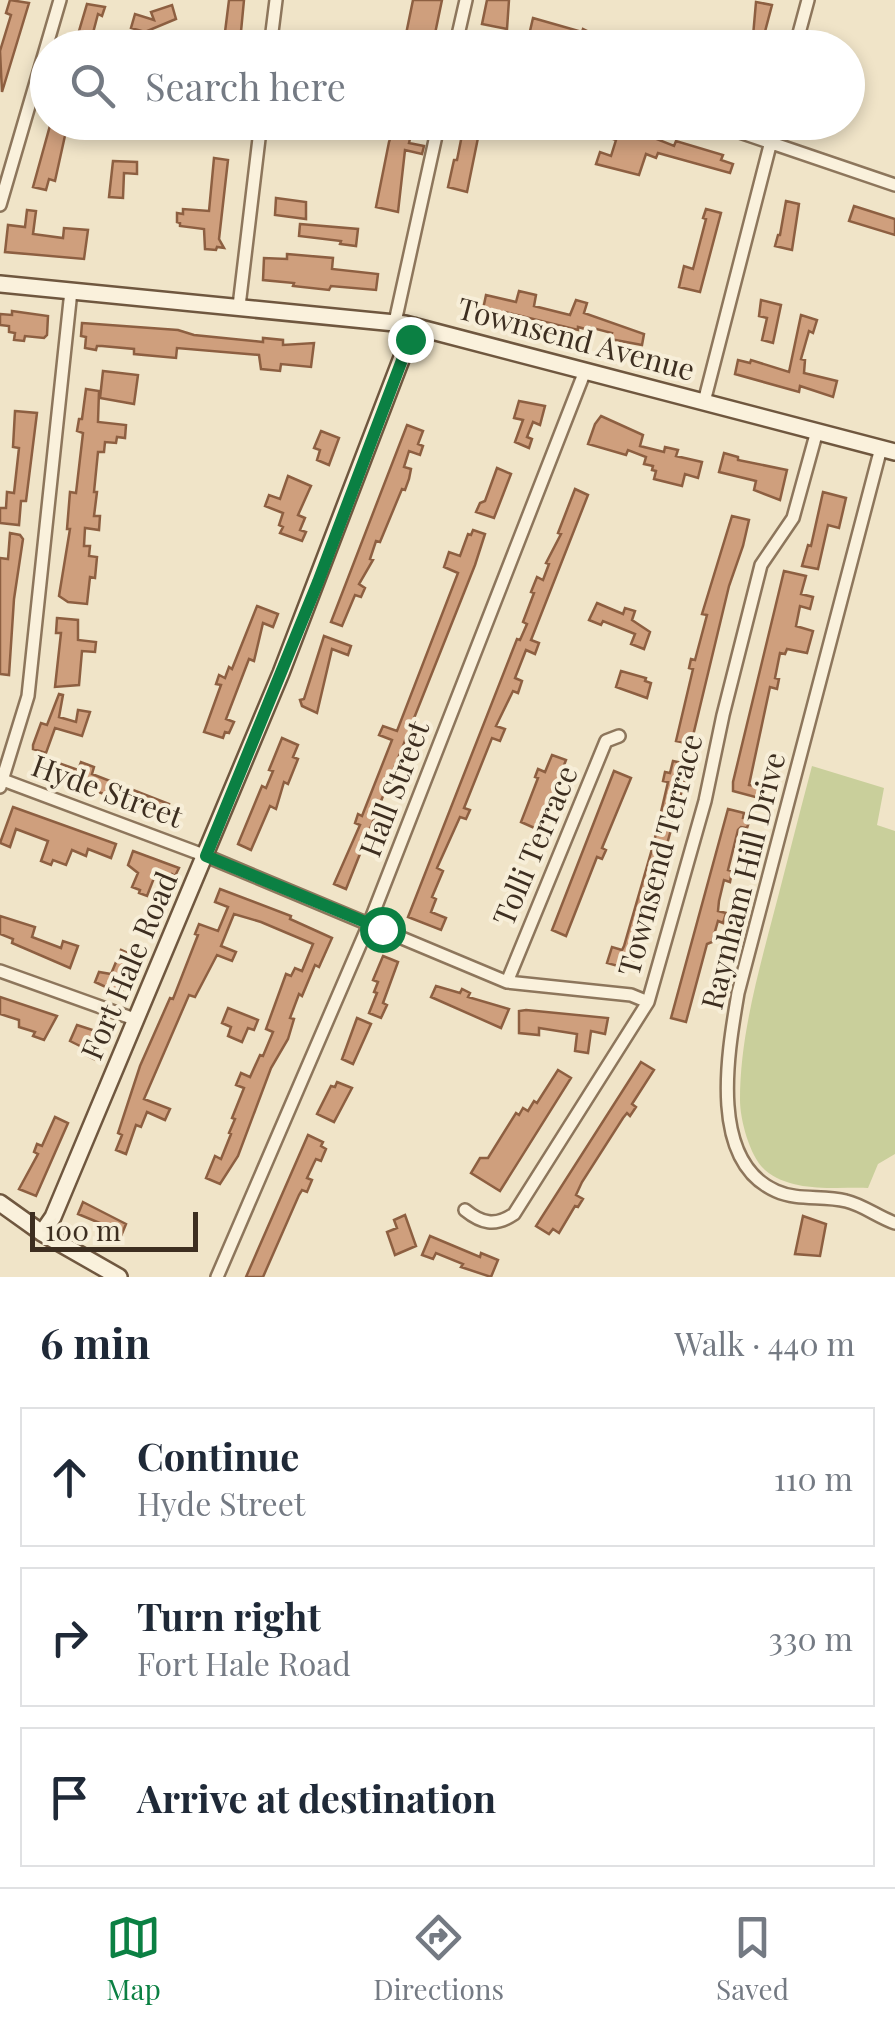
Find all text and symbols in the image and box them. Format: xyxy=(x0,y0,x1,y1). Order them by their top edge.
search box xyxy=(30,30,865,140)
icon: search xyxy=(65,58,120,113)
text: Search here xyxy=(145,60,346,111)
street label: Townsend Avenue xyxy=(454,287,700,389)
route end xyxy=(388,317,434,363)
street label: Hall Street xyxy=(349,714,438,862)
street label: Townsend Terrace xyxy=(608,729,711,980)
street label: Hyde Street xyxy=(27,744,189,836)
street label: Raynham Hill Drive xyxy=(691,748,793,1013)
street label: Tolli Terrace xyxy=(483,759,586,931)
street label: Fort Hale Road xyxy=(71,865,186,1065)
route start xyxy=(360,907,406,953)
scale bar xyxy=(30,1207,198,1252)
text: 100 m xyxy=(45,1211,121,1248)
text: 6 min xyxy=(40,1314,150,1370)
text: Walk · 440 m xyxy=(674,1321,855,1364)
text: Continue xyxy=(137,1430,299,1481)
icon: ahead xyxy=(42,1450,97,1505)
text: 110 m xyxy=(774,1456,853,1499)
text: Hyde Street xyxy=(137,1481,305,1524)
text: Turn right xyxy=(137,1590,321,1641)
icon: right xyxy=(42,1610,97,1665)
text: 330 m xyxy=(769,1616,853,1659)
text: Fort Hale Road xyxy=(137,1641,351,1684)
icon: arrive xyxy=(42,1770,97,1825)
text: Arrive at destination xyxy=(137,1772,496,1823)
tab: Map xyxy=(106,1910,161,2007)
tab: Directions xyxy=(373,1910,504,2007)
tab: Saved xyxy=(716,1910,789,2007)

